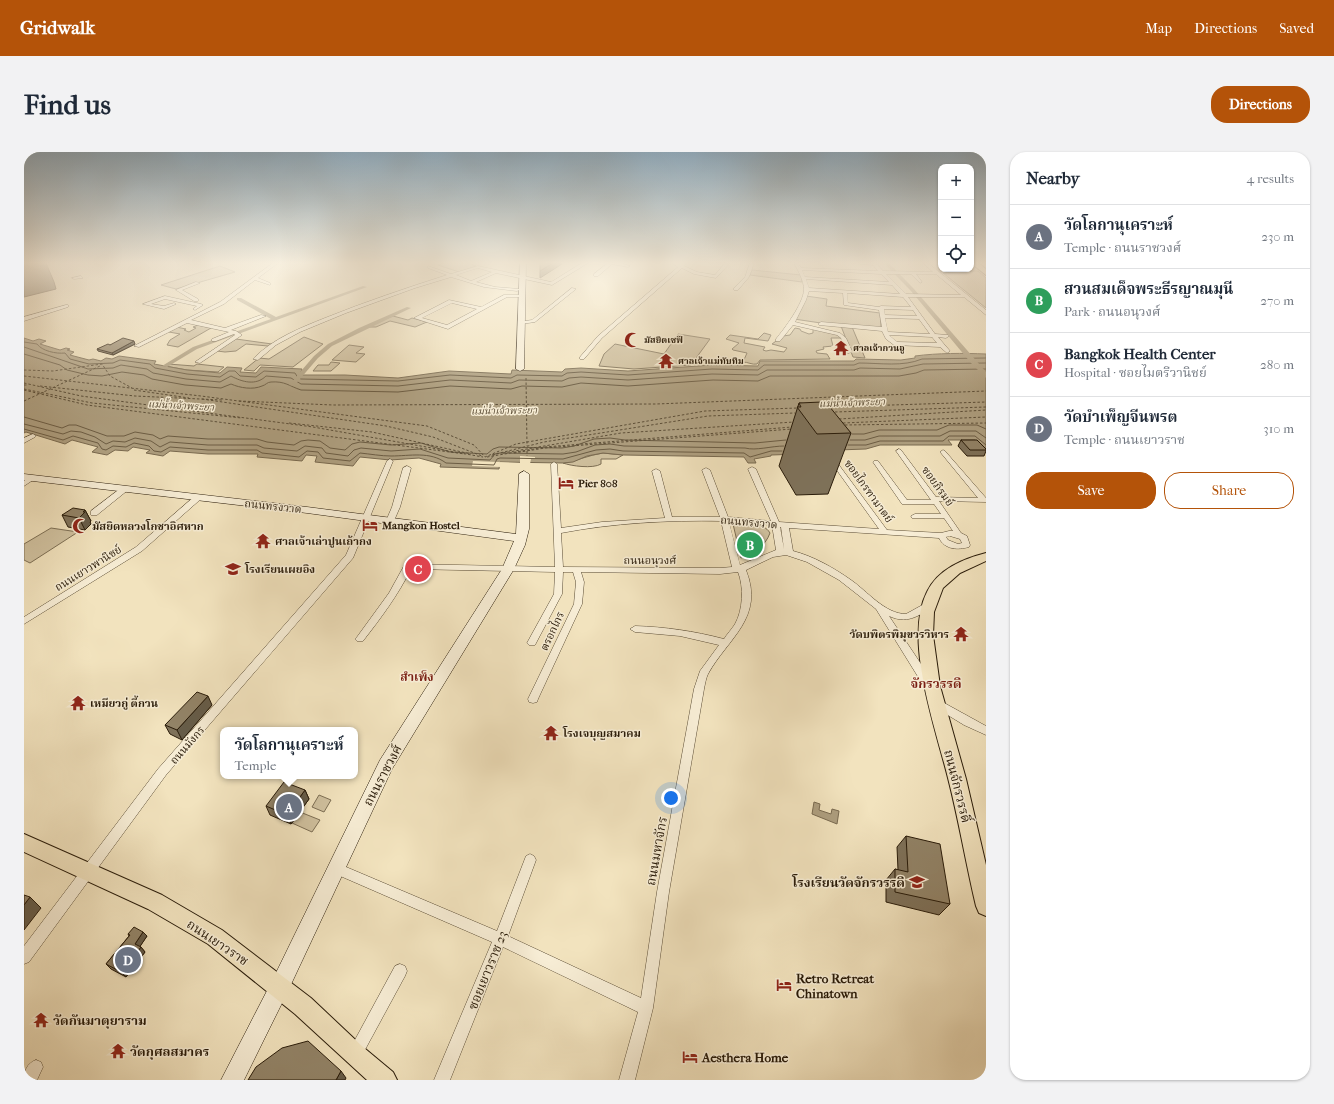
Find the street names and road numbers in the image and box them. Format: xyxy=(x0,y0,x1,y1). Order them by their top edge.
street label: ซอยไกรฑามาตย์ xyxy=(841,457,897,525)
street label: ซอยภิรมย์ xyxy=(919,464,956,509)
street label: ถนนทรงวาด xyxy=(244,497,302,516)
street label: ถนนทรงวาด xyxy=(720,514,778,531)
street label: ถนนเยาวพานิชย์ xyxy=(53,543,124,594)
street label: ถนนอนุวงศ์ xyxy=(624,554,676,568)
street label: ตรอกไกร xyxy=(537,609,567,653)
street label: ถนนมังกร xyxy=(167,724,207,767)
street label: ถนนราชวงศ์ xyxy=(360,742,405,808)
street label: ถนนจักรวรรดิ์ xyxy=(941,748,976,825)
street label: ถนนมหาจักร xyxy=(643,815,670,887)
street label: ถนนเยาวราช xyxy=(184,916,251,968)
street label: ซอยเยาวราช 23 xyxy=(465,929,510,1012)

